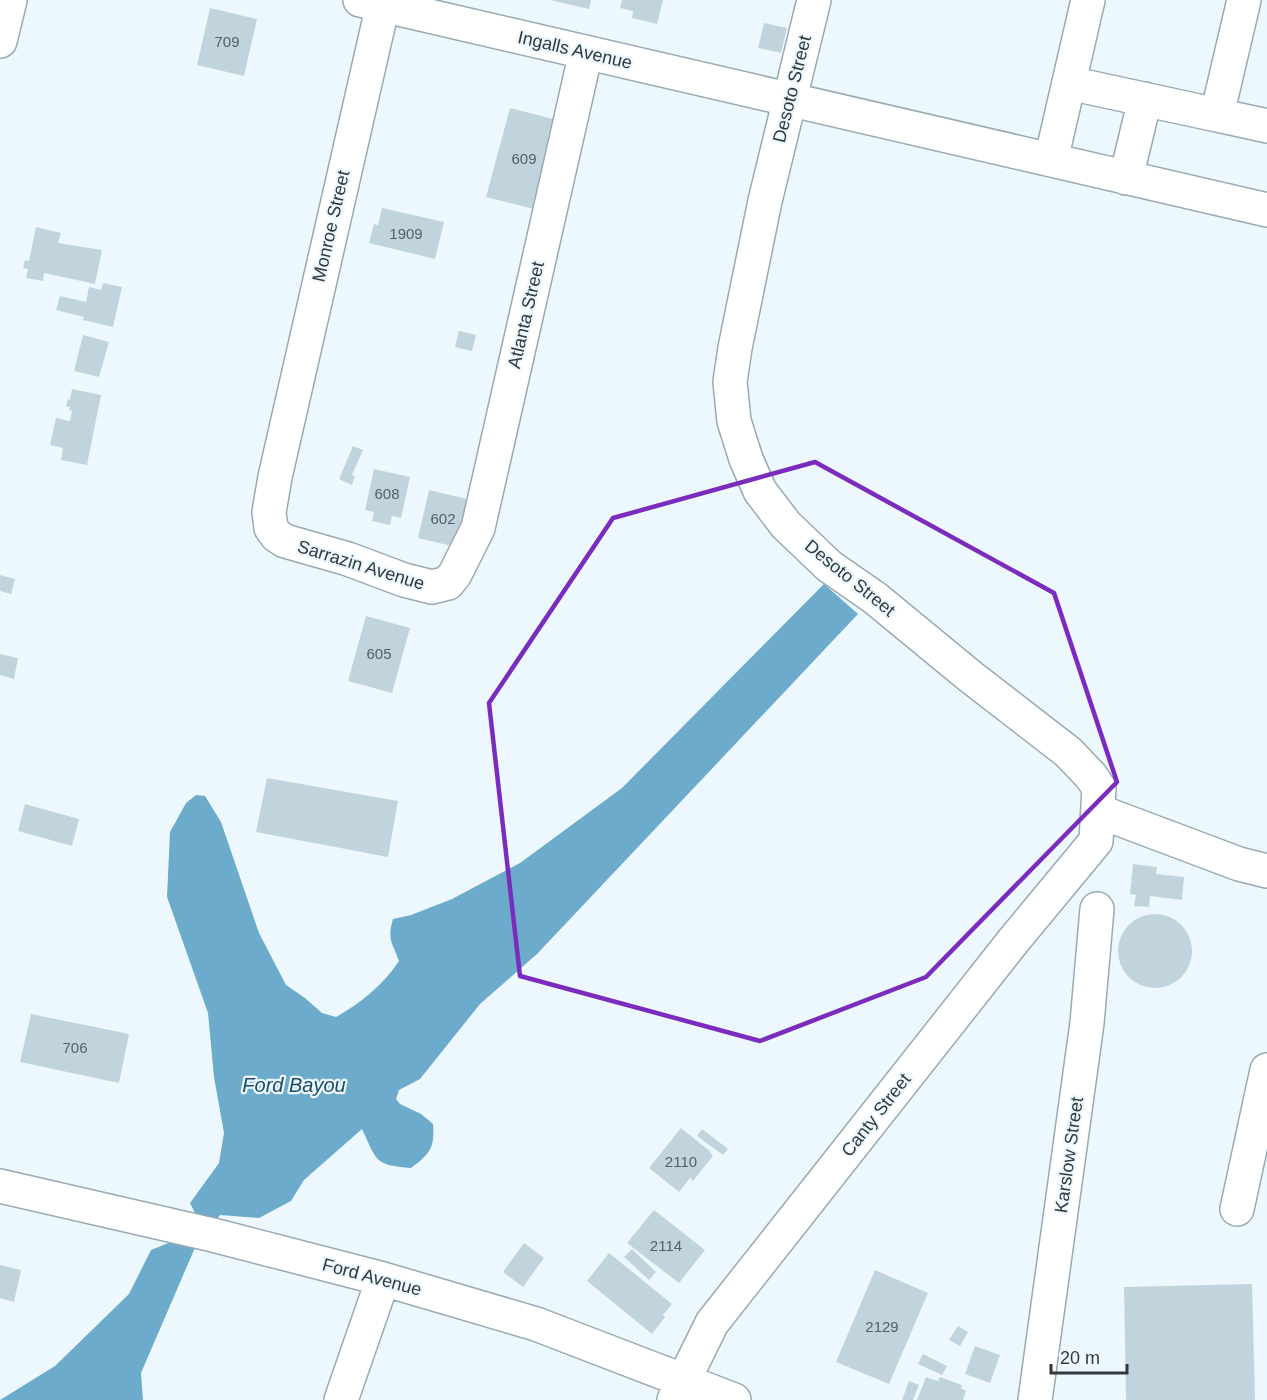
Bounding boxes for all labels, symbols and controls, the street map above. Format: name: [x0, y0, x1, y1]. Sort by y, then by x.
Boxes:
street label: Ingalls Avenue: [516, 27, 634, 73]
house number: 709: [214, 33, 240, 50]
street label: Desoto Street: [769, 33, 815, 145]
house number: 609: [511, 150, 537, 167]
street label: Monroe Street: [308, 168, 354, 284]
house number: 1909: [389, 225, 423, 242]
street label: Atlanta Street: [504, 260, 548, 370]
house number: 608: [374, 485, 400, 502]
house number: 602: [430, 510, 456, 527]
street label: Sarrazin Avenue: [295, 536, 427, 594]
street label: Desoto Street: [801, 536, 899, 620]
house number: 605: [366, 645, 392, 662]
house number: 706: [62, 1039, 88, 1056]
street label: Canty Street: [837, 1069, 915, 1161]
water label: Ford Bayou: [242, 1074, 346, 1096]
street label: Karslow Street: [1051, 1096, 1087, 1214]
house number: 2110: [665, 1153, 697, 1170]
house number: 2114: [650, 1237, 682, 1254]
street label: Ford Avenue: [320, 1254, 424, 1300]
house number: 2129: [865, 1318, 899, 1335]
scale bar: [1051, 1337, 1128, 1375]
text: 20 m: [1060, 1348, 1100, 1368]

